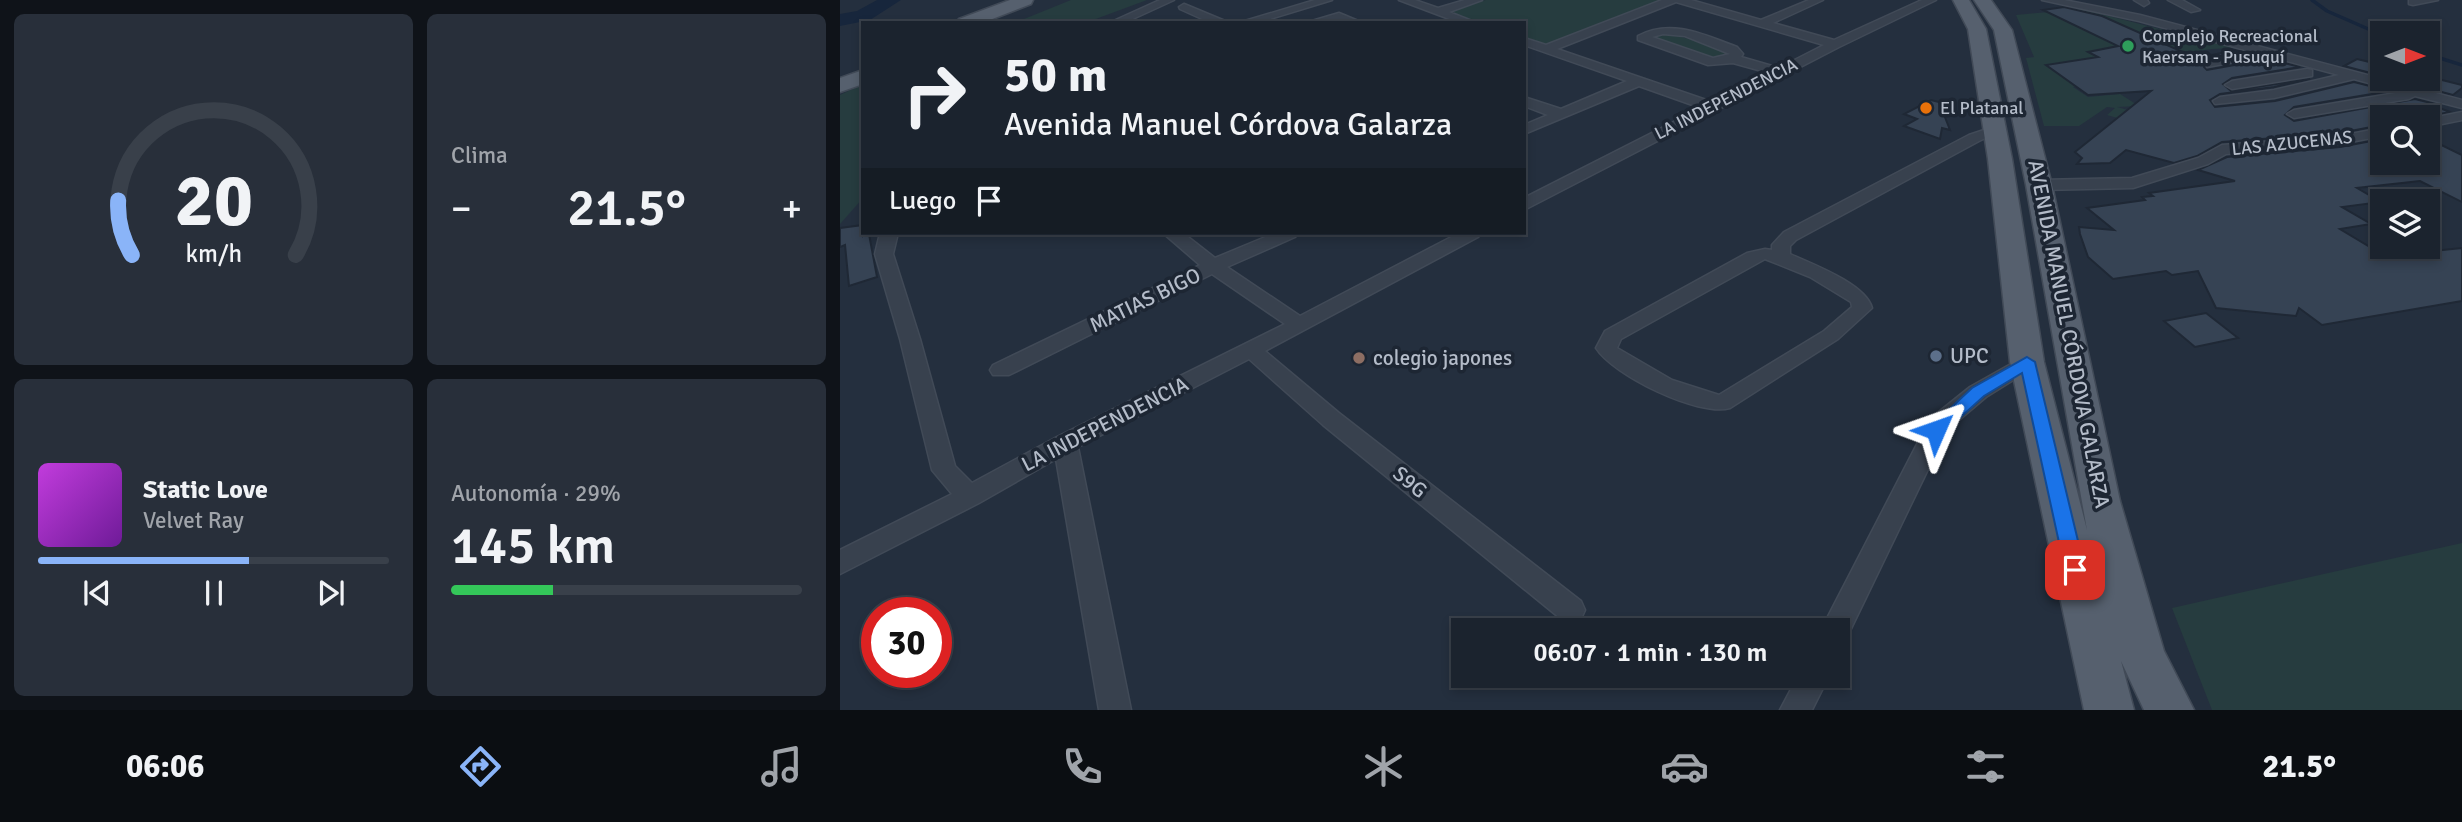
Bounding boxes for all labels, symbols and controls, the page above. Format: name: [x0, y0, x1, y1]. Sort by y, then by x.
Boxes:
north arrow: [2370, 21, 2440, 91]
map controls: [2370, 21, 2440, 259]
place label: Complejo Recreacional Kaersam - Pusuquí: [2142, 25, 2318, 68]
marker: Complejo Recreacional Kaersam - Pusuquí: [2120, 38, 2136, 54]
text: 50 m: [1004, 45, 1107, 105]
icon: right: [889, 49, 980, 140]
street label: LA INDEPENDENCIA: [1651, 53, 1801, 145]
place label: El Platanal: [1940, 97, 2024, 119]
marker: El Platanal: [1918, 100, 1934, 116]
text: Avenida Manuel Córdova Galarza: [1004, 105, 1452, 144]
button: search: [2370, 105, 2440, 175]
street label: LAS AZUCENAS: [2230, 126, 2354, 160]
text: Clima: [451, 141, 508, 170]
text: 20: [174, 158, 253, 247]
street label: AVENIDA MANUEL CÓRDOVA GALARZA: [2022, 158, 2116, 510]
text: 21.5°: [567, 176, 686, 240]
icon: arrive: [970, 182, 1008, 220]
text: −: [451, 185, 472, 232]
text: +: [781, 185, 802, 232]
text: Luego: [889, 185, 956, 217]
button: layers: [2370, 189, 2440, 259]
text: km/h: [185, 238, 242, 269]
street label: MATIAS BIGO: [1085, 262, 1205, 338]
place label: UPC: [1950, 343, 1989, 369]
place label: colegio japones: [1373, 345, 1512, 371]
marker: UPC: [1928, 348, 1944, 364]
marker: colegio japones: [1351, 350, 1367, 366]
street label: LA INDEPENDENCIA: [1017, 371, 1193, 477]
position arrow: [1899, 393, 1973, 467]
street label: S9G: [1388, 460, 1432, 504]
text: Static Love: [143, 474, 268, 506]
text: Autonomía · 29%: [451, 479, 621, 508]
text: Velvet Ray: [143, 506, 244, 535]
text: 145 km: [451, 514, 615, 578]
pin: [2045, 540, 2105, 600]
icon: arrive: [2056, 551, 2094, 589]
icon: previous: [78, 574, 116, 612]
icon: pause: [195, 574, 233, 612]
icon: next: [312, 574, 350, 612]
speed limit sign: 30: [861, 597, 952, 688]
text: 06:07 · 1 min · 130 m: [1534, 637, 1767, 669]
icon: directions: [456, 742, 505, 791]
icon: music: [757, 742, 806, 791]
icon: phone: [1058, 742, 1107, 791]
icon: climate: [1359, 742, 1408, 791]
icon: car: [1660, 742, 1709, 791]
icon: filters: [1961, 742, 2010, 791]
text: 06:06: [126, 747, 205, 786]
text: 21.5°: [2262, 747, 2336, 786]

